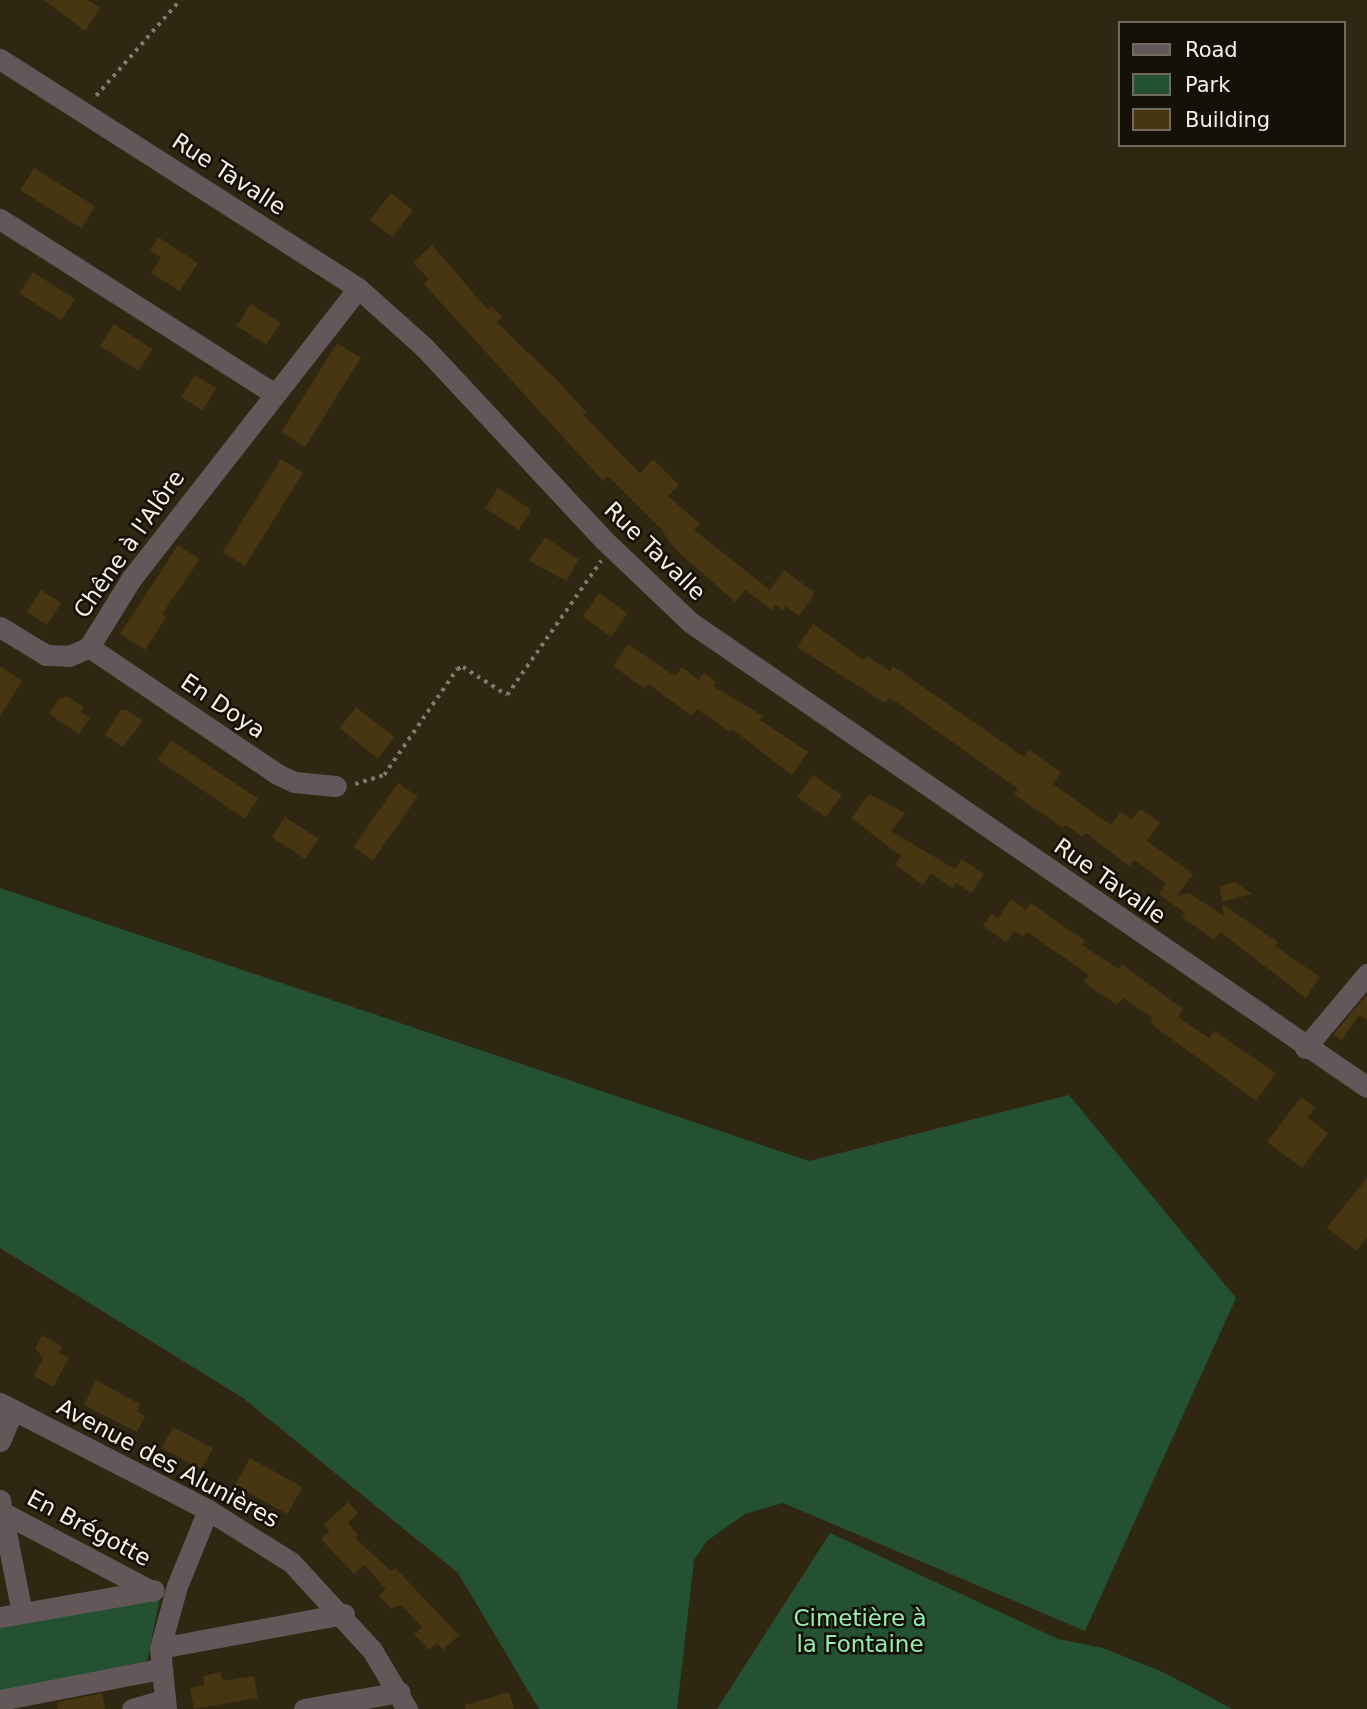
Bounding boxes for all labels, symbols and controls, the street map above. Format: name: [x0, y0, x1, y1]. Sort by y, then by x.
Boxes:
legend: [1118, 21, 1346, 147]
text: Road: [1185, 38, 1238, 62]
text: Park: [1185, 73, 1230, 97]
text: Building: [1185, 108, 1270, 132]
street label: Rue Tavalle: [167, 127, 291, 221]
street label: Chêne à l'Alôre: [68, 465, 190, 623]
street label: Rue Tavalle: [599, 496, 711, 606]
street label: En Doya: [176, 668, 270, 744]
street label: Rue Tavalle: [1049, 832, 1171, 930]
street label: Avenue des Alunières: [52, 1393, 284, 1533]
street label: En Brégotte: [22, 1484, 156, 1572]
park label: Cimetière à la Fontaine: [793, 1604, 927, 1658]

